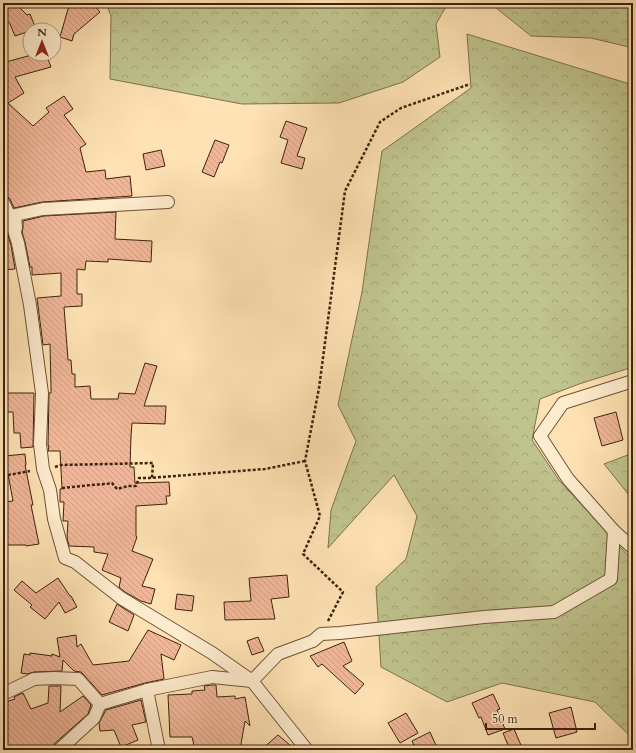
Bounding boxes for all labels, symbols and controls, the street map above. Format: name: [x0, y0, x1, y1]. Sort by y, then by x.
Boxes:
north arrow: [22, 22, 62, 62]
text: N: [37, 25, 47, 40]
scale bar: [486, 705, 595, 731]
text: 50 m: [492, 711, 519, 727]

